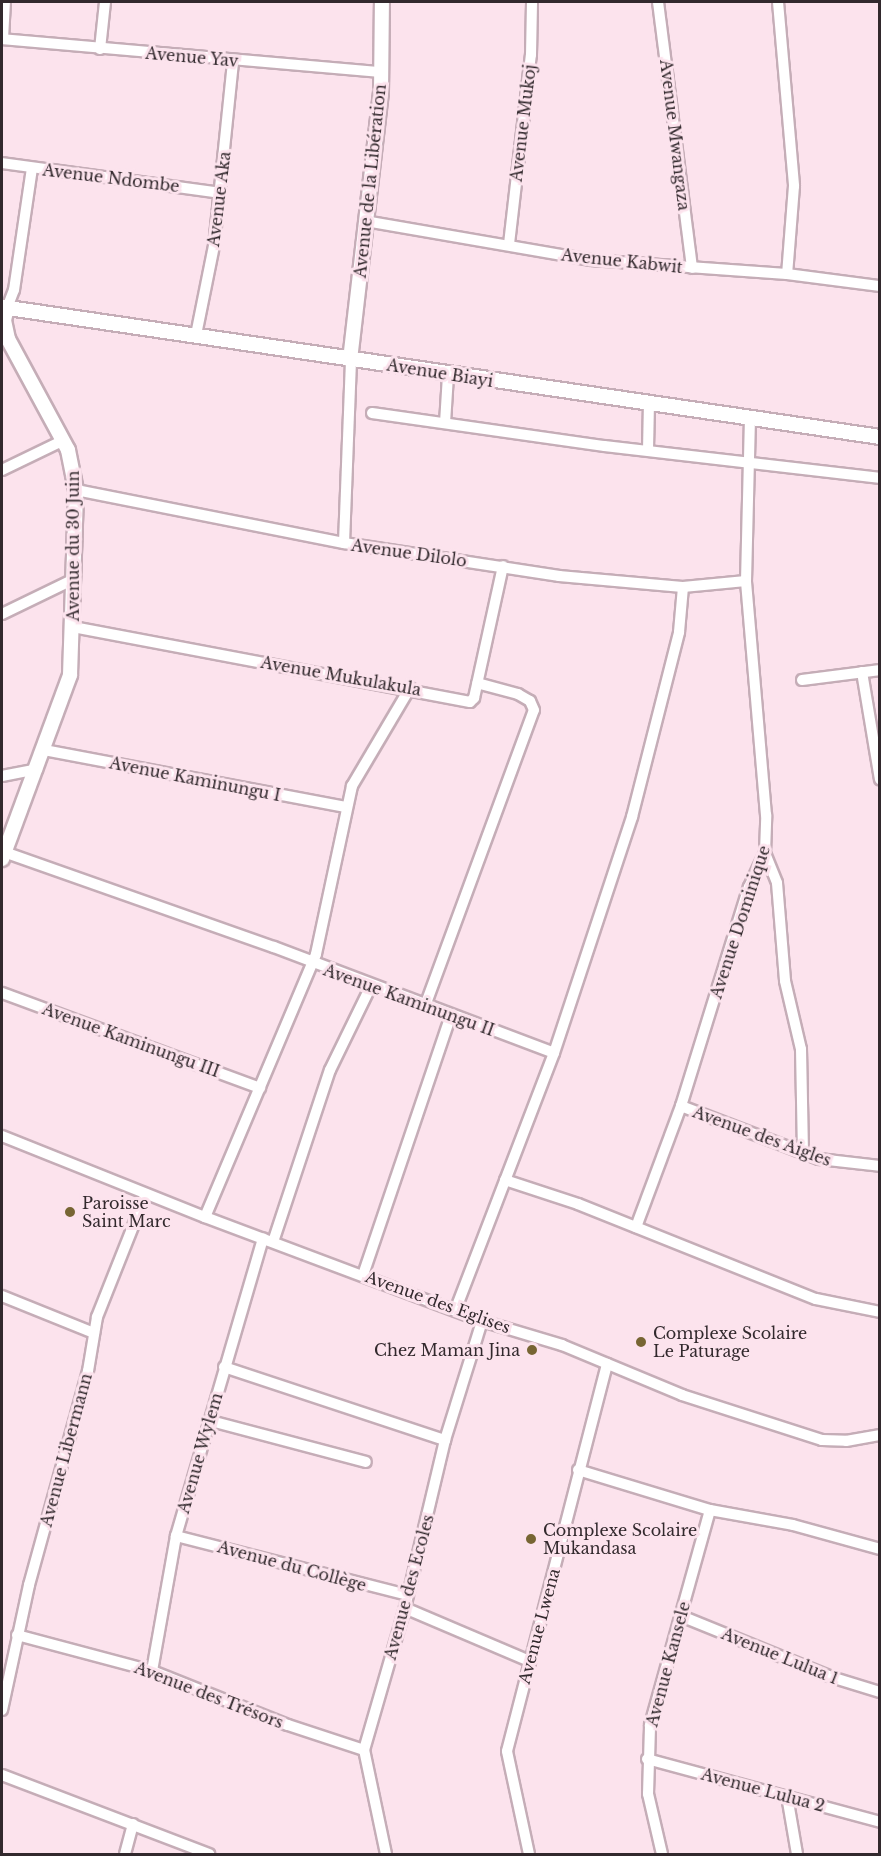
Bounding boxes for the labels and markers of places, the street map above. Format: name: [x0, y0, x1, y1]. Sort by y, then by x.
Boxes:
place label: Paroisse Saint Marc: [82, 1193, 171, 1231]
marker: Paroisse Saint Marc: [63, 1205, 77, 1219]
place label: Complexe Scolaire Le Paturage: [653, 1323, 807, 1361]
marker: Complexe Scolaire Le Paturage: [634, 1335, 648, 1349]
place label: Chez Maman Jina: [374, 1340, 520, 1360]
marker: Chez Maman Jina: [525, 1343, 539, 1357]
place label: Complexe Scolaire Mukandasa: [543, 1520, 697, 1558]
marker: Complexe Scolaire Mukandasa: [524, 1532, 538, 1546]

